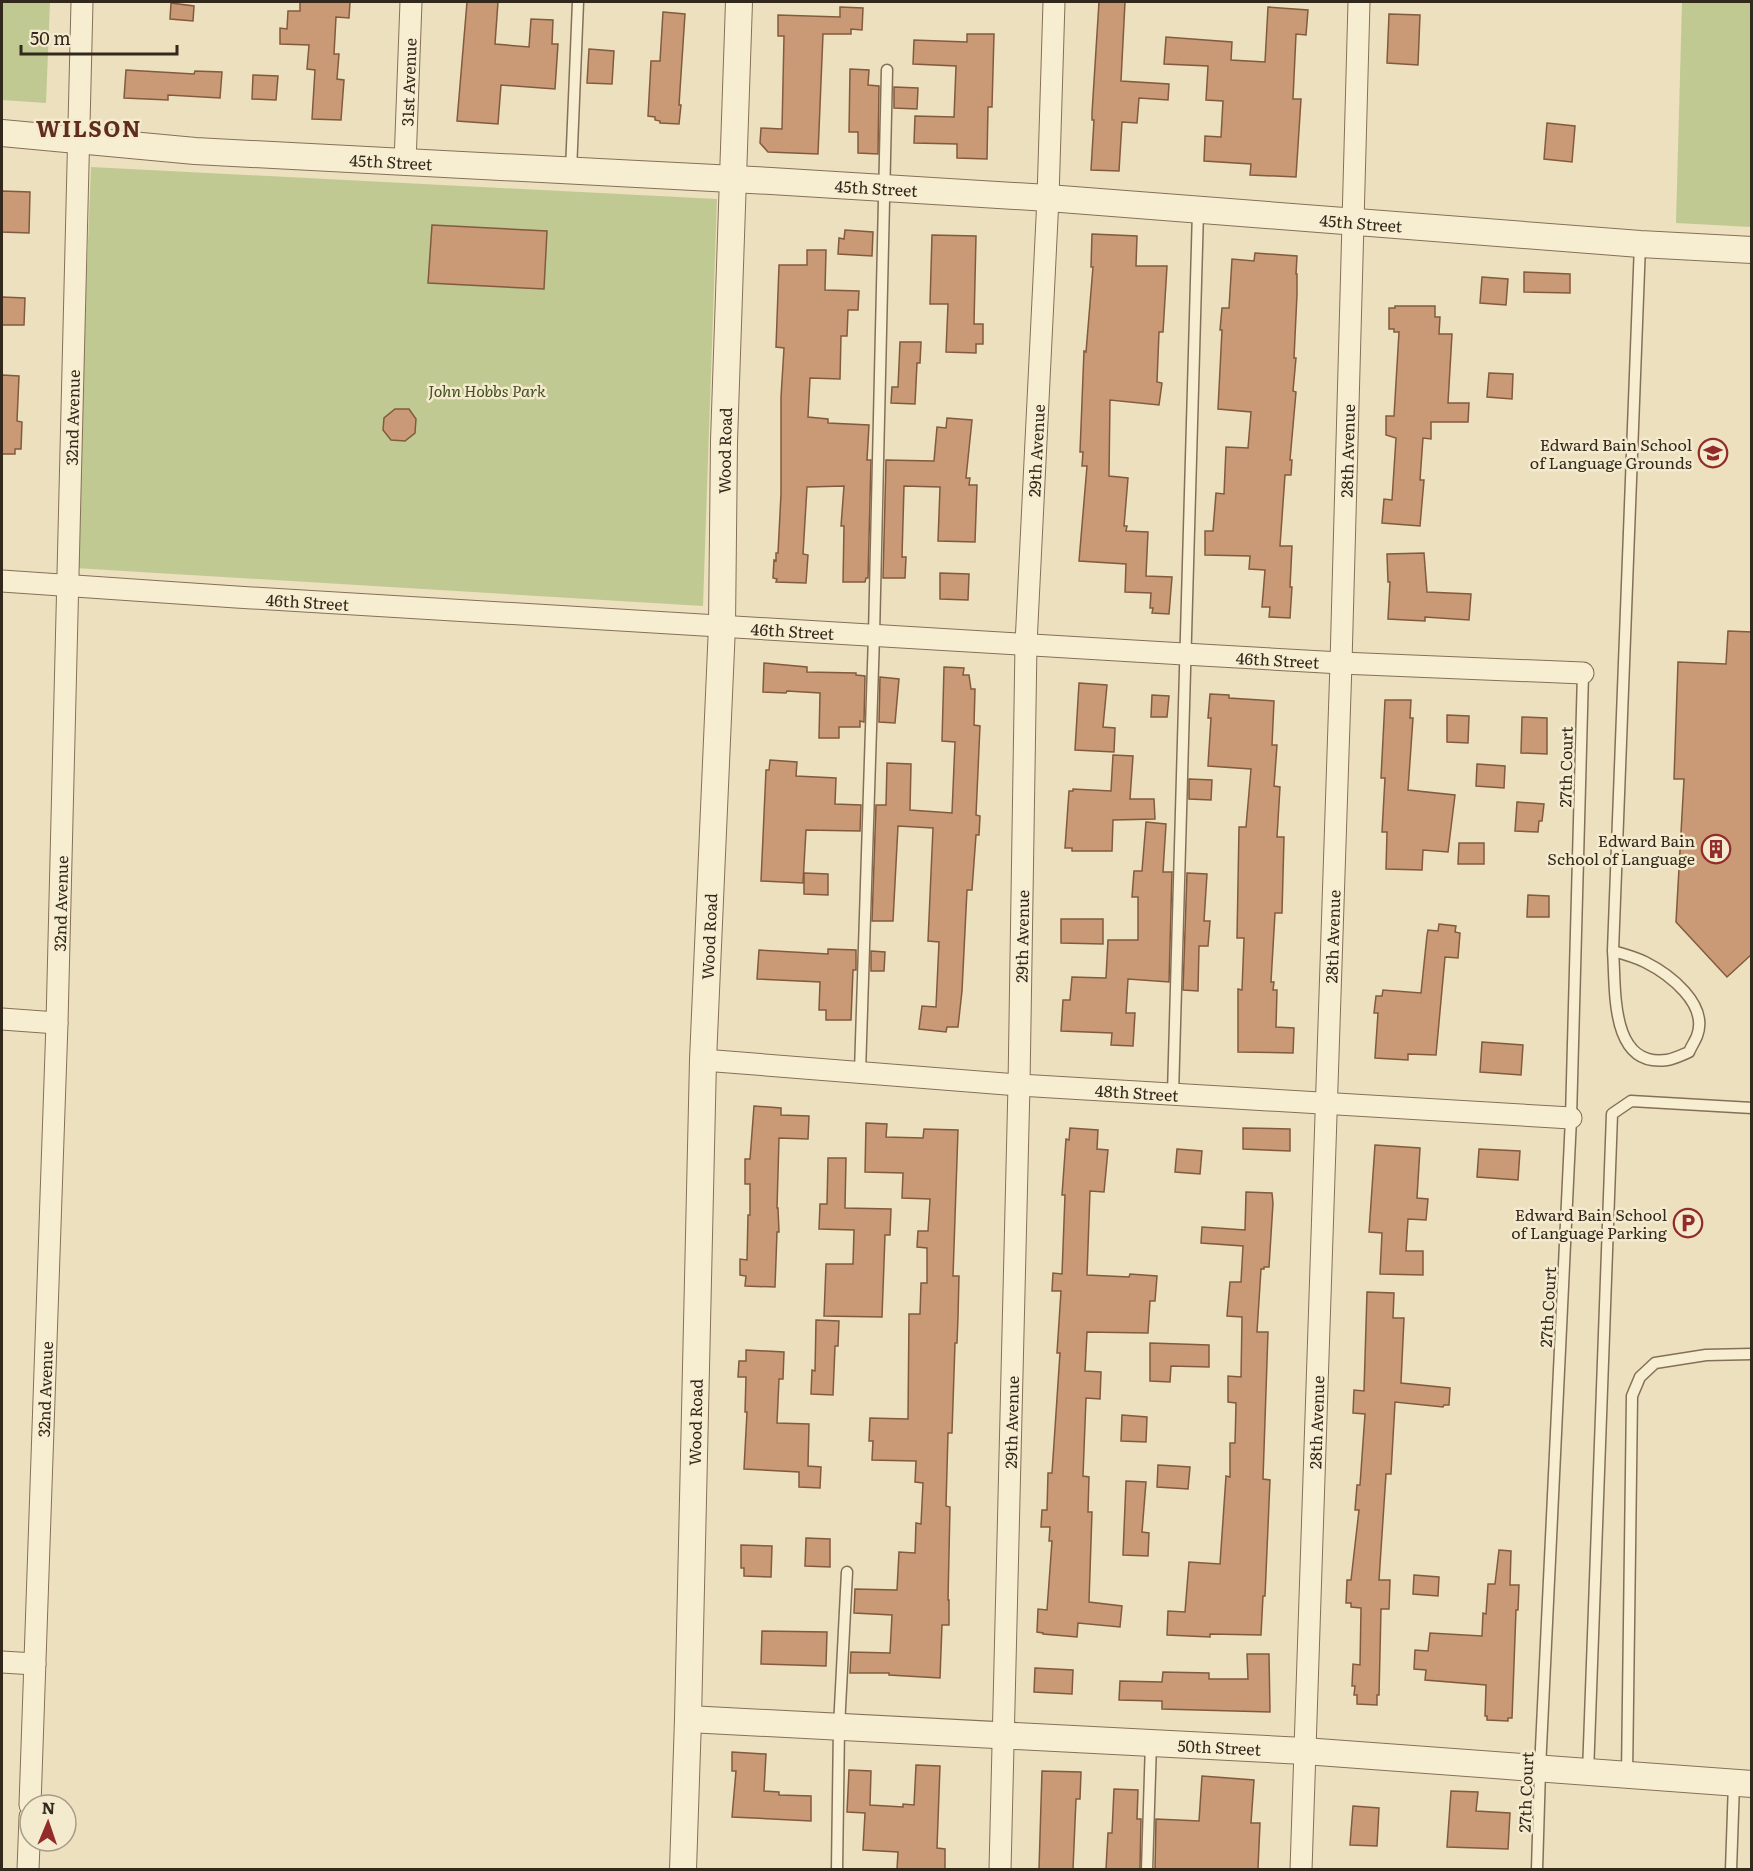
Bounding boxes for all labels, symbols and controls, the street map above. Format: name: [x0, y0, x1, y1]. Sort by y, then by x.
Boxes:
scale bar: [21, 18, 177, 56]
text: 50 m: [30, 24, 71, 51]
street label: 31st Avenue: [394, 38, 422, 127]
district label: WILSON: [36, 111, 142, 144]
street label: 45th Street: [349, 147, 434, 175]
street label: 45th Street: [834, 173, 919, 202]
street label: 45th Street: [1319, 207, 1404, 238]
street label: 32nd Avenue: [59, 369, 85, 466]
park label: John Hobbs Park: [428, 378, 546, 402]
street label: 29th Avenue: [1021, 403, 1050, 498]
street label: 28th Avenue: [1334, 404, 1360, 498]
street label: Wood Road: [711, 407, 737, 494]
place label: Edward Bain School of Language Grounds: [1530, 432, 1692, 474]
school or university icon: Edward Bain School of Language Grounds: [1697, 437, 1729, 469]
street label: 46th Street: [265, 587, 350, 616]
street label: 46th Street: [750, 616, 835, 645]
street label: 46th Street: [1235, 645, 1321, 674]
street label: 27th Court: [1552, 726, 1578, 808]
place label: Edward Bain School of Language: [1547, 828, 1695, 870]
building icon: Edward Bain School of Language: [1700, 833, 1732, 865]
street label: 32nd Avenue: [47, 855, 73, 952]
street label: 28th Avenue: [1318, 889, 1345, 984]
street label: 29th Avenue: [1009, 890, 1034, 983]
street label: Wood Road: [695, 892, 722, 980]
street label: 48th Street: [1094, 1078, 1180, 1107]
place label: Edward Bain School of Language Parking: [1511, 1202, 1667, 1244]
parking icon: Edward Bain School of Language Parking: [1672, 1207, 1704, 1239]
street label: 27th Court: [1533, 1265, 1561, 1348]
street label: 32nd Avenue: [31, 1341, 58, 1438]
street label: 29th Avenue: [998, 1375, 1024, 1469]
street label: 28th Avenue: [1302, 1375, 1329, 1469]
street label: Wood Road: [682, 1378, 708, 1466]
street label: 50th Street: [1177, 1732, 1262, 1761]
street label: 27th Court: [1512, 1751, 1538, 1833]
north arrow: [18, 1793, 78, 1853]
text: N: [41, 1795, 56, 1819]

